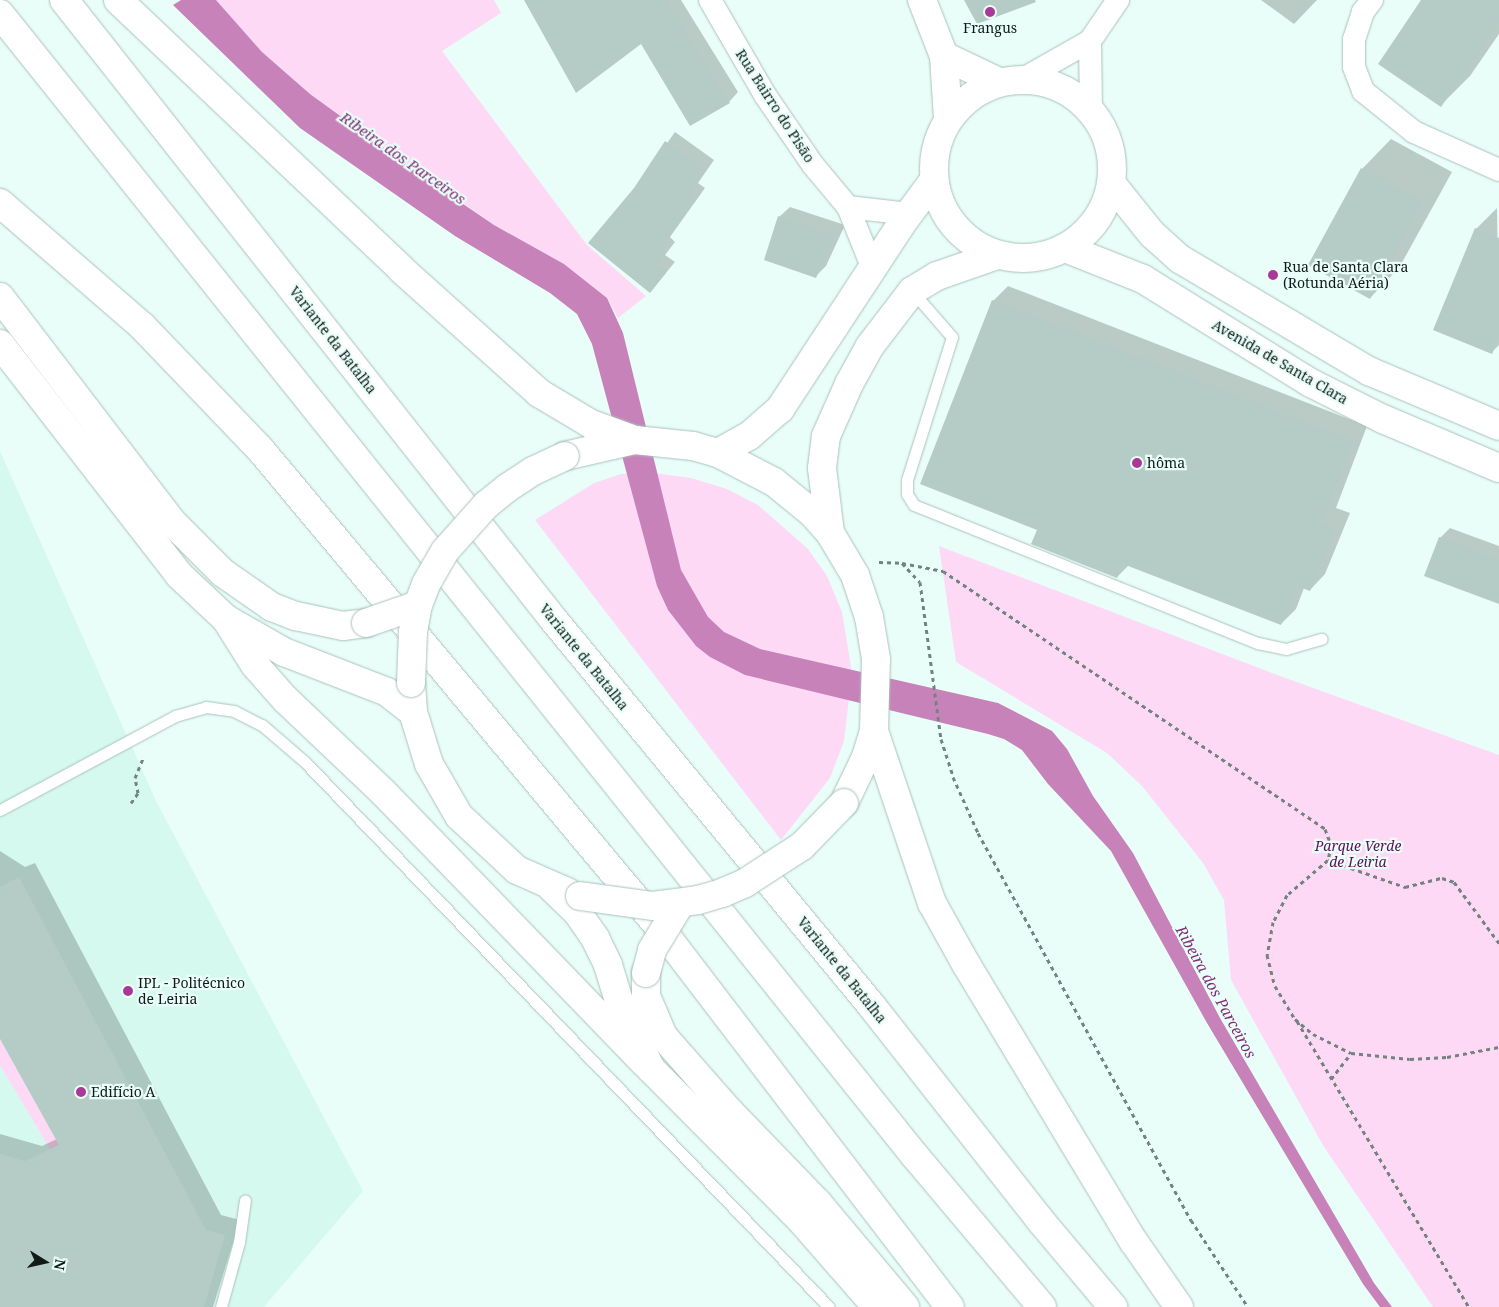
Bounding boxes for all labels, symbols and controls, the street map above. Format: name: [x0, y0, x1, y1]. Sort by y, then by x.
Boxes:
marker: Frangus: [984, 6, 996, 18]
place label: Frangus: [963, 20, 1017, 36]
street label: Rua Bairro do Pisão: [732, 46, 818, 166]
water label: Ribeira dos Parceiros: [337, 108, 469, 208]
place label: Rua de Santa Clara (Rotunda Aéria): [1283, 259, 1408, 292]
marker: Rua de Santa Clara (Rotunda Aéria): [1267, 269, 1279, 281]
street label: Variante da Batalha: [286, 283, 380, 397]
street label: Avenida de Santa Clara: [1209, 316, 1351, 408]
place label: hôma: [1147, 455, 1185, 471]
marker: hôma: [1131, 457, 1143, 469]
street label: Variante da Batalha: [536, 601, 632, 713]
park label: Parque Verde de Leiria: [1315, 838, 1401, 870]
street label: Variante da Batalha: [794, 914, 890, 1026]
water label: Ribeira dos Parceiros: [1172, 923, 1260, 1061]
place label: IPL - Politécnico de Leiria: [138, 975, 245, 1008]
marker: IPL - Politécnico de Leiria: [122, 985, 134, 997]
place label: Edifício A: [91, 1084, 155, 1100]
marker: Edifício A: [75, 1086, 87, 1098]
north arrow: [20, 1237, 70, 1287]
text: N: [50, 1258, 71, 1272]

